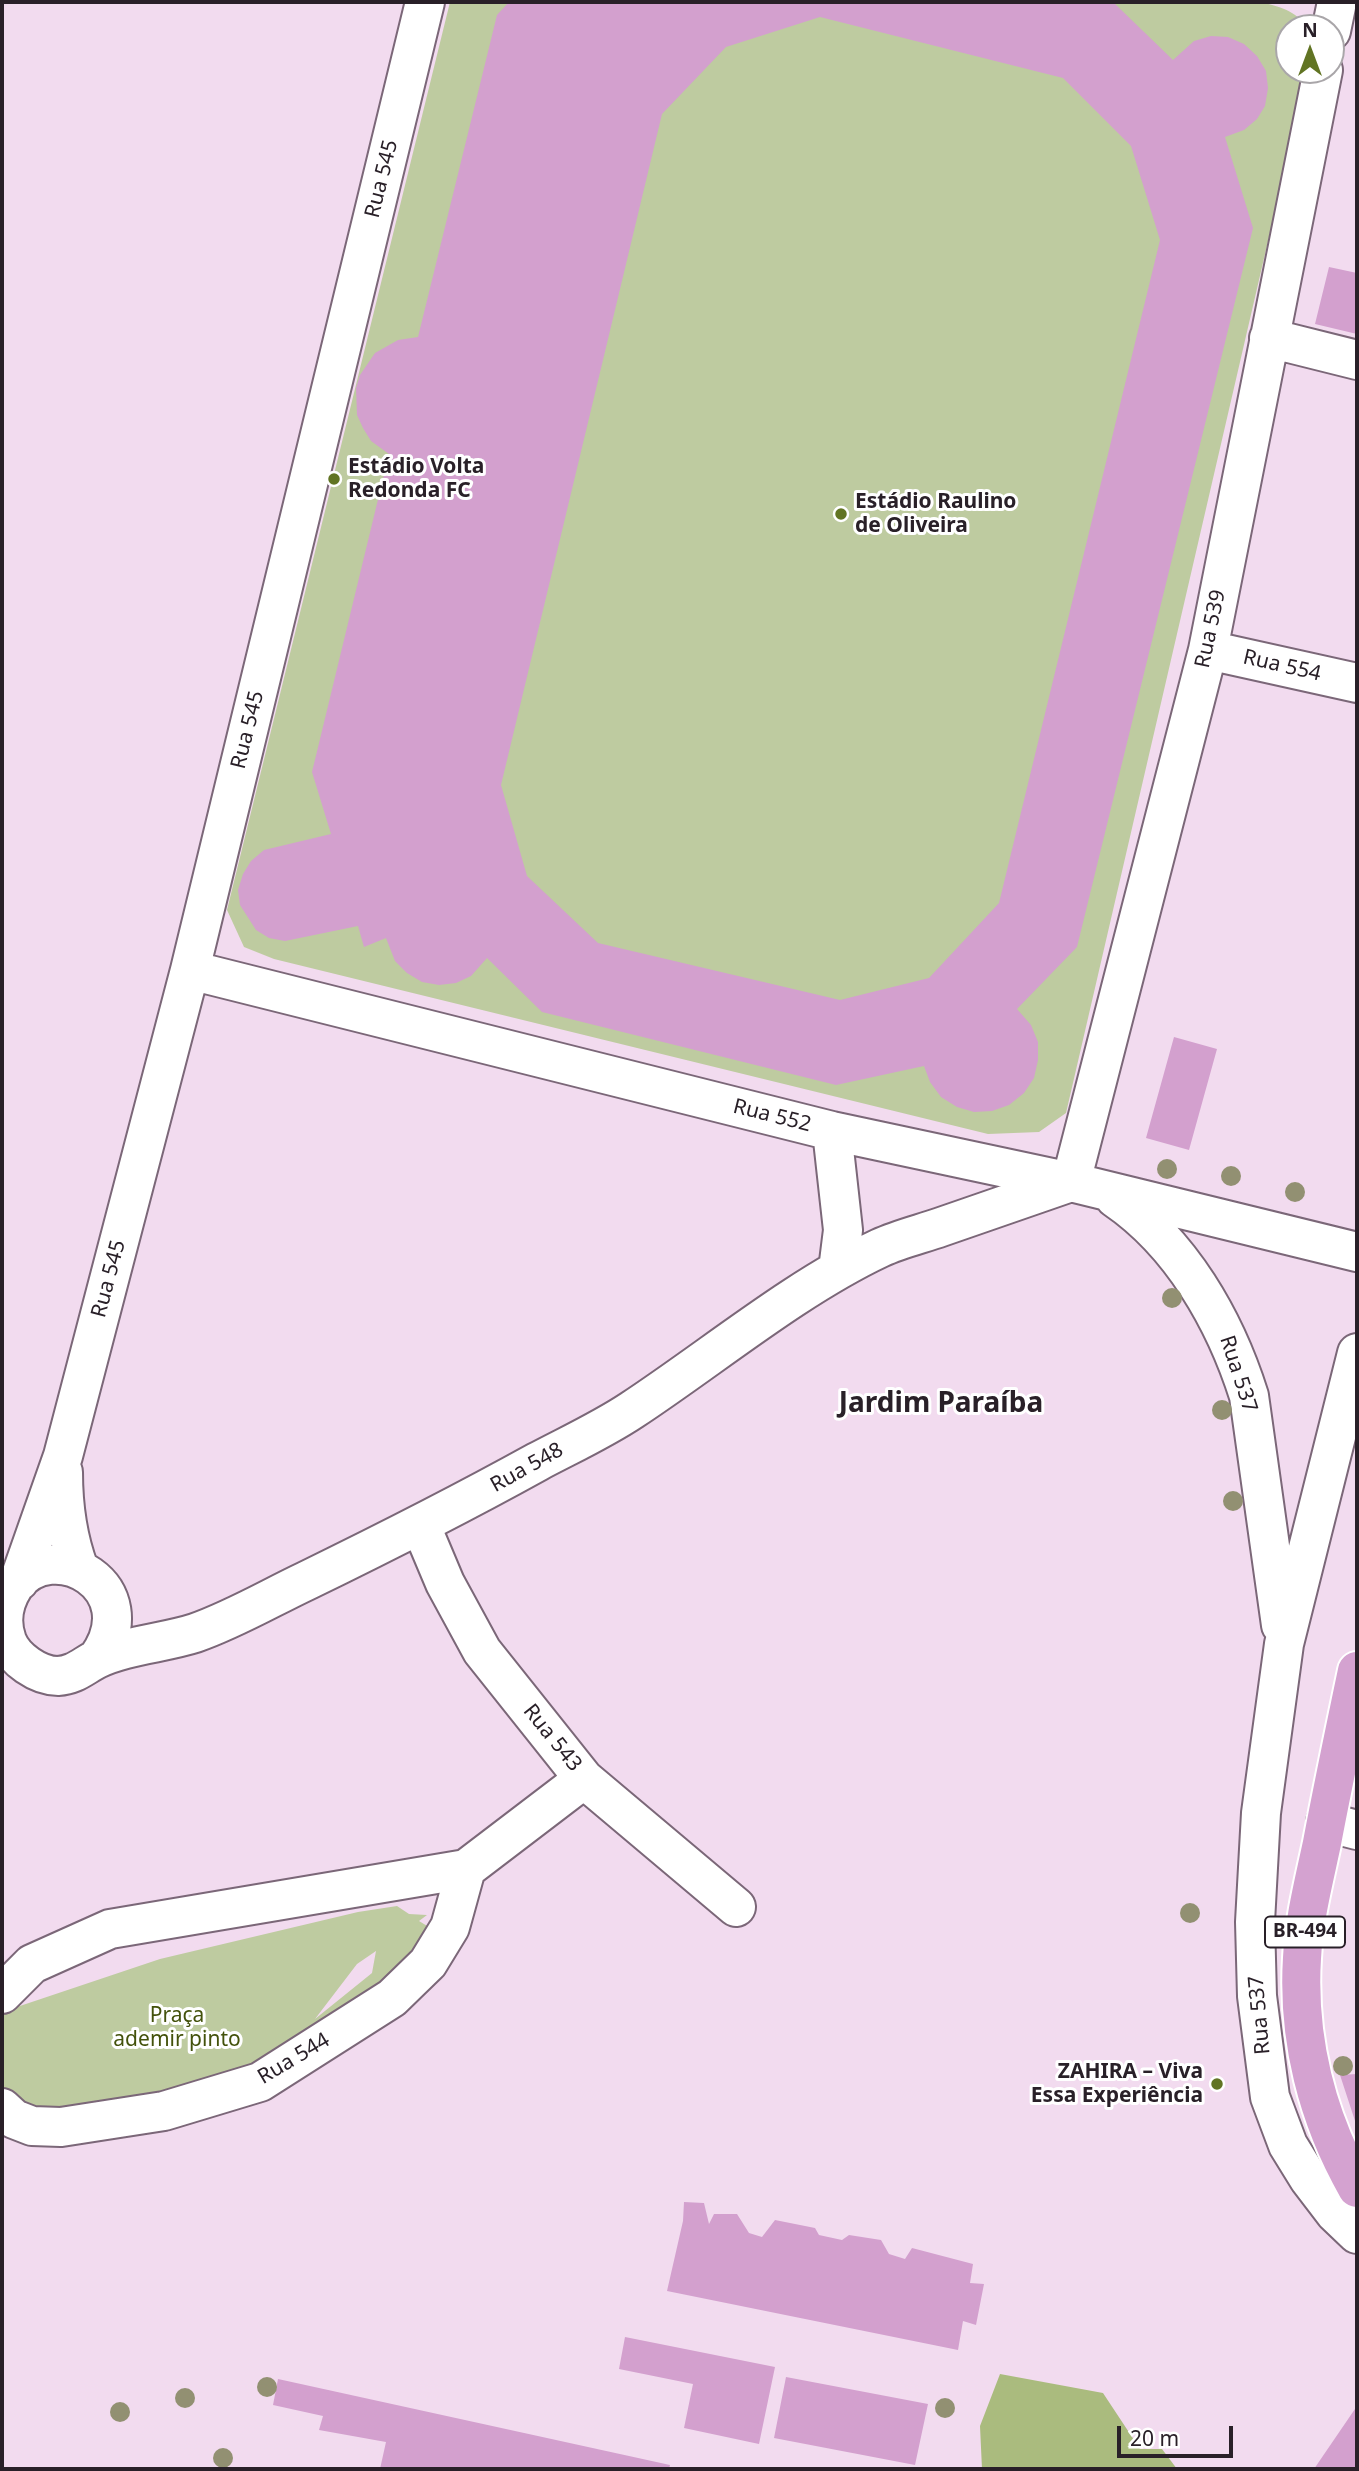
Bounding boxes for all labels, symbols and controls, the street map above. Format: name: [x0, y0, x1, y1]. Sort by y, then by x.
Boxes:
north arrow: [1275, 14, 1345, 84]
text: N: [1302, 17, 1318, 43]
street label: Rua 545: [360, 137, 404, 221]
place label: Estádio Volta Redonda FC: [348, 454, 484, 504]
marker: Estádio Volta Redonda FC: [326, 471, 342, 487]
place label: Estádio Raulino de Oliveira: [855, 489, 1016, 539]
marker: Estádio Raulino de Oliveira: [833, 506, 849, 522]
street label: Rua 539: [1190, 588, 1232, 670]
street label: Rua 554: [1241, 645, 1323, 687]
street label: Rua 545: [226, 688, 270, 772]
street label: Rua 552: [730, 1094, 814, 1138]
street label: Rua 545: [87, 1237, 131, 1321]
street label: Rua 537: [1214, 1332, 1262, 1416]
district label: Jardim Paraíba: [839, 1387, 1043, 1421]
street label: Rua 548: [486, 1438, 568, 1498]
street label: Rua 543: [517, 1699, 587, 1777]
road number: BR-494: [1265, 1916, 1345, 1948]
street label: Rua 537: [1244, 1974, 1276, 2056]
park label: Praça ademir pinto: [113, 2003, 241, 2053]
street label: Rua 544: [254, 2028, 334, 2090]
place label: ZAHIRA – Viva Essa Experiência: [1031, 2059, 1203, 2109]
marker: ZAHIRA – Viva Essa Experiência: [1209, 2076, 1225, 2092]
scale bar: [1121, 2412, 1236, 2456]
text: 20 m: [1130, 2424, 1179, 2452]

